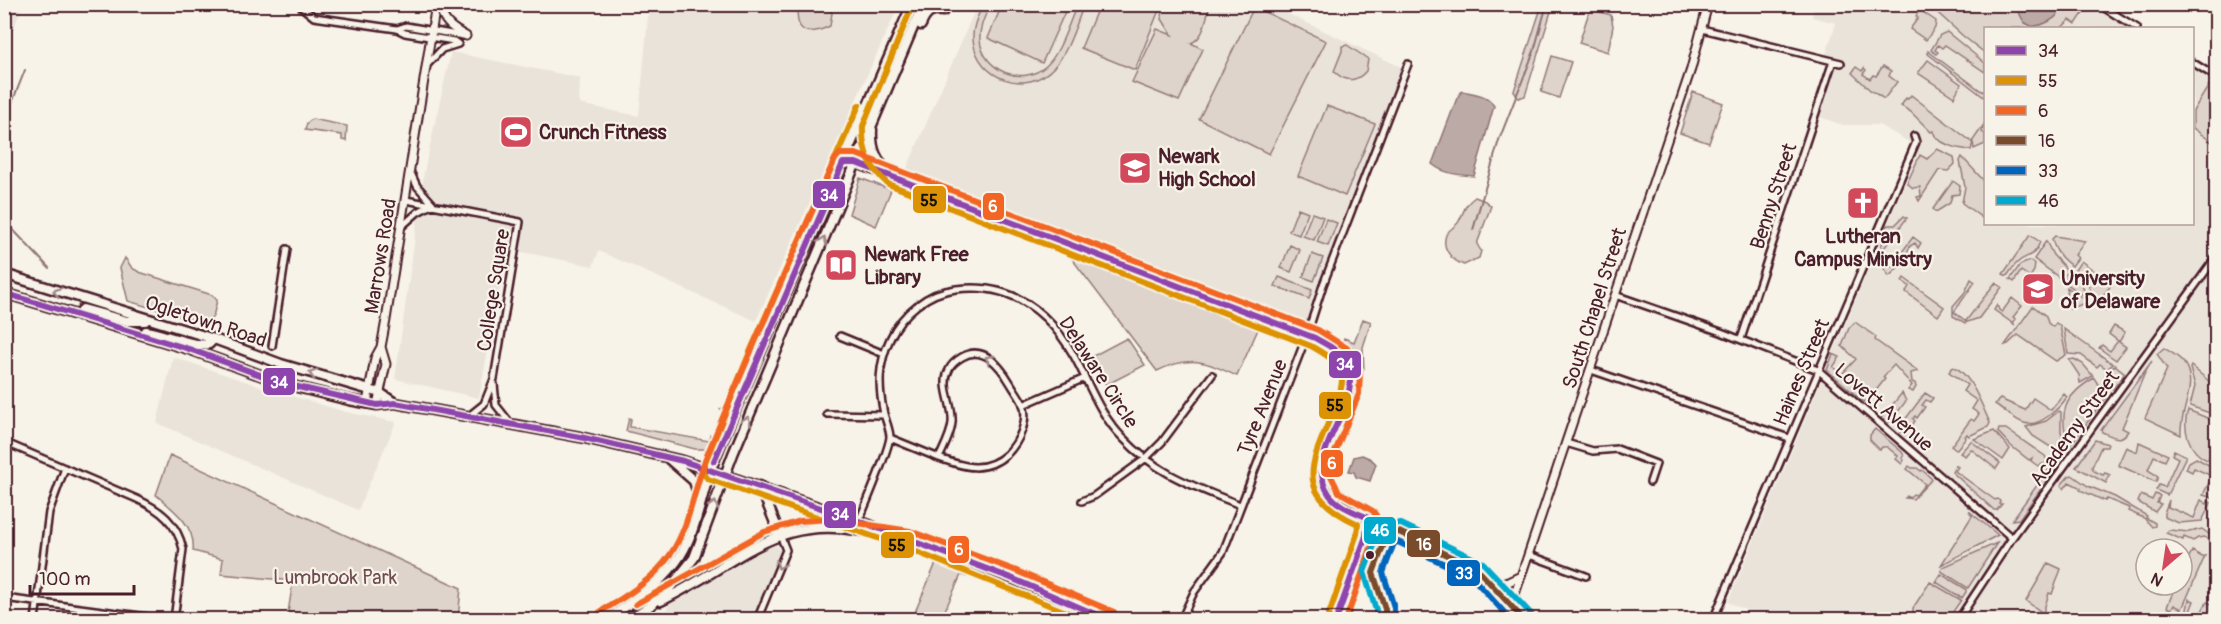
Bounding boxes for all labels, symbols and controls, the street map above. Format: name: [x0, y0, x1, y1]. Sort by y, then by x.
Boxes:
legend: [1984, 27, 2194, 225]
text: 34: [2038, 40, 2059, 63]
text: 55: [2038, 70, 2058, 93]
text: 6: [2038, 100, 2048, 123]
sports icon: Crunch Fitness: [498, 114, 534, 150]
place label: Crunch Fitness: [539, 120, 667, 145]
text: 16: [2038, 130, 2056, 153]
street label: Benny Street: [1745, 139, 1803, 252]
place label: Newark High School: [1158, 144, 1256, 192]
school or university icon: Newark High School: [1117, 150, 1153, 186]
text: 33: [2038, 160, 2058, 183]
line badge: 34: [812, 180, 846, 209]
line badge: 55: [912, 185, 947, 214]
church icon: Lutheran Campus Ministry: [1845, 185, 1881, 221]
text: 34: [820, 186, 839, 206]
text: 46: [2038, 190, 2059, 213]
text: 55: [920, 191, 938, 211]
line badge: 6: [982, 192, 1005, 221]
street label: Marrows Road: [359, 197, 402, 315]
text: 6: [988, 197, 998, 217]
street label: South Chapel Street: [1557, 224, 1633, 392]
place label: Lutheran Campus Ministry: [1794, 224, 1932, 272]
street label: College Square: [471, 227, 516, 353]
one-way arrow: [816, 236, 828, 247]
place label: Newark Free Library: [864, 242, 970, 290]
library icon: Newark Free Library: [823, 247, 859, 283]
place label: University of Delaware: [2060, 266, 2161, 314]
school or university icon: University of Delaware: [2020, 271, 2056, 307]
one-way arrow: [52, 287, 63, 299]
street label: Ogletown Road: [142, 290, 270, 353]
street label: Delaware Circle: [1053, 312, 1144, 433]
street label: Haines Street: [1768, 314, 1836, 430]
line badge: 34: [1328, 350, 1362, 379]
one-way arrow: [984, 355, 995, 366]
street label: Tyre Avenue: [1232, 355, 1293, 459]
text: 34: [1336, 355, 1355, 375]
street label: Lovett Avenue: [1829, 358, 1938, 457]
street label: Academy Street: [2024, 365, 2125, 491]
line badge: 34: [262, 367, 296, 396]
one-way arrow: [308, 368, 319, 381]
text: 34: [270, 373, 289, 393]
line badge: 55: [1318, 391, 1352, 420]
text: 55: [1326, 396, 1344, 416]
one-way arrow: [740, 416, 752, 427]
line badge: 6: [1320, 449, 1344, 478]
text: 6: [1327, 454, 1337, 474]
one-way arrow: [707, 500, 719, 511]
line badge: 34: [823, 500, 857, 529]
text: 34: [831, 505, 850, 525]
line badge: 46: [1363, 516, 1397, 545]
text: 46: [1371, 521, 1389, 541]
line badge: 16: [1406, 529, 1441, 558]
line badge: 55: [880, 531, 915, 559]
line badge: 6: [947, 535, 970, 564]
text: 16: [1416, 535, 1432, 555]
text: 55: [888, 536, 906, 556]
north arrow: [2134, 537, 2194, 597]
text: 6: [954, 540, 964, 560]
unlabelled marker: [1364, 549, 1376, 561]
scale bar: [30, 558, 134, 596]
one-way arrow: [775, 559, 787, 570]
line badge: 33: [1446, 559, 1481, 587]
text: 33: [1455, 564, 1473, 584]
park label: Lumbrook Park: [273, 565, 398, 590]
text: 100 m: [39, 568, 91, 591]
text: N: [2147, 568, 2167, 591]

